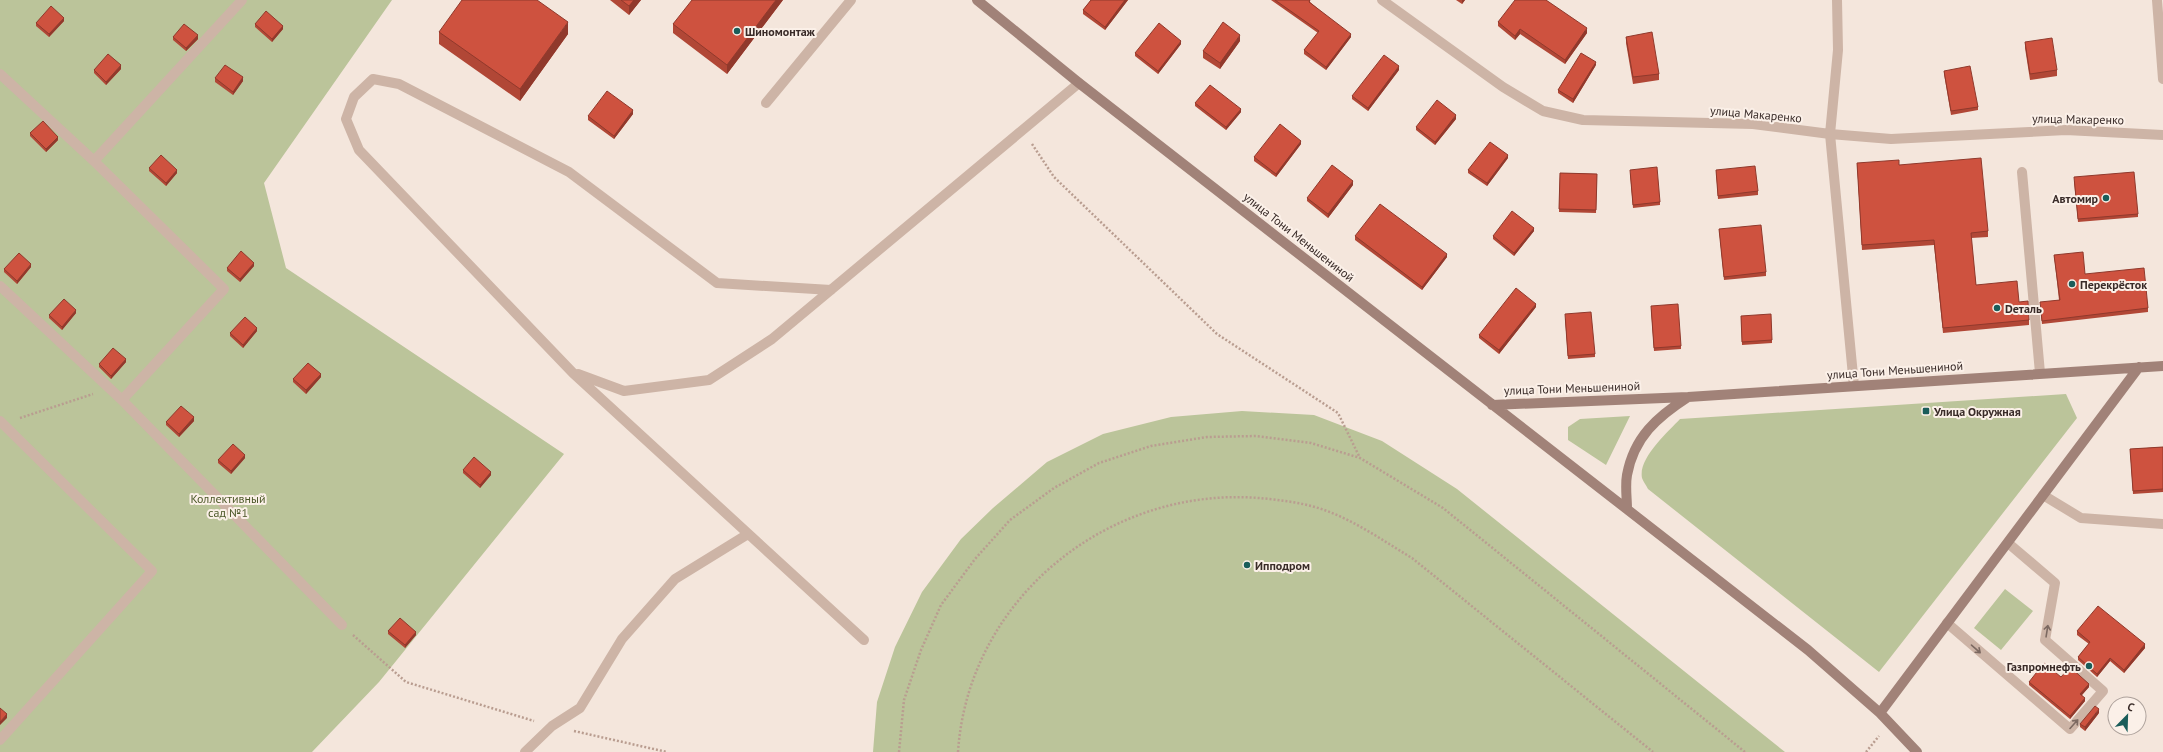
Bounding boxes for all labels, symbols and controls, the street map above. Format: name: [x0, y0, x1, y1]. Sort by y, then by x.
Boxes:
place label: Шиномонтаж: [745, 24, 816, 39]
marker: Шиномонтаж: [732, 26, 742, 36]
street label: улица Макаренко: [1710, 103, 1802, 125]
street label: улица Макаренко: [2032, 111, 2124, 127]
street label: улица Тони Меньшениной: [1241, 189, 1357, 285]
place label: Автомир: [2052, 191, 2099, 206]
marker: Автомир: [2101, 193, 2111, 203]
place label: Перекрёсток: [2080, 277, 2147, 292]
marker: Перекрёсток: [2067, 279, 2077, 289]
place label: Dеталь: [2005, 301, 2042, 316]
marker: Dеталь: [1992, 303, 2002, 313]
street label: улица Тони Меньшениной: [1827, 358, 1963, 382]
street label: улица Тони Меньшениной: [1504, 378, 1640, 398]
place label: Улица Окружная: [1933, 404, 2021, 419]
marker: Улица Окружная: [1921, 406, 1931, 416]
park label: Коллективный сад №1: [190, 491, 266, 520]
place label: Ипподром: [1255, 558, 1310, 573]
marker: Ипподром: [1242, 560, 1252, 570]
one-way arrow: [2043, 625, 2051, 638]
one-way arrow: [1971, 644, 1981, 653]
place label: Газпромнефть: [2007, 659, 2081, 674]
marker: Газпромнефть: [2084, 661, 2094, 671]
north arrow: [2107, 696, 2147, 736]
text: С: [2125, 699, 2136, 714]
one-way arrow: [2069, 719, 2079, 729]

